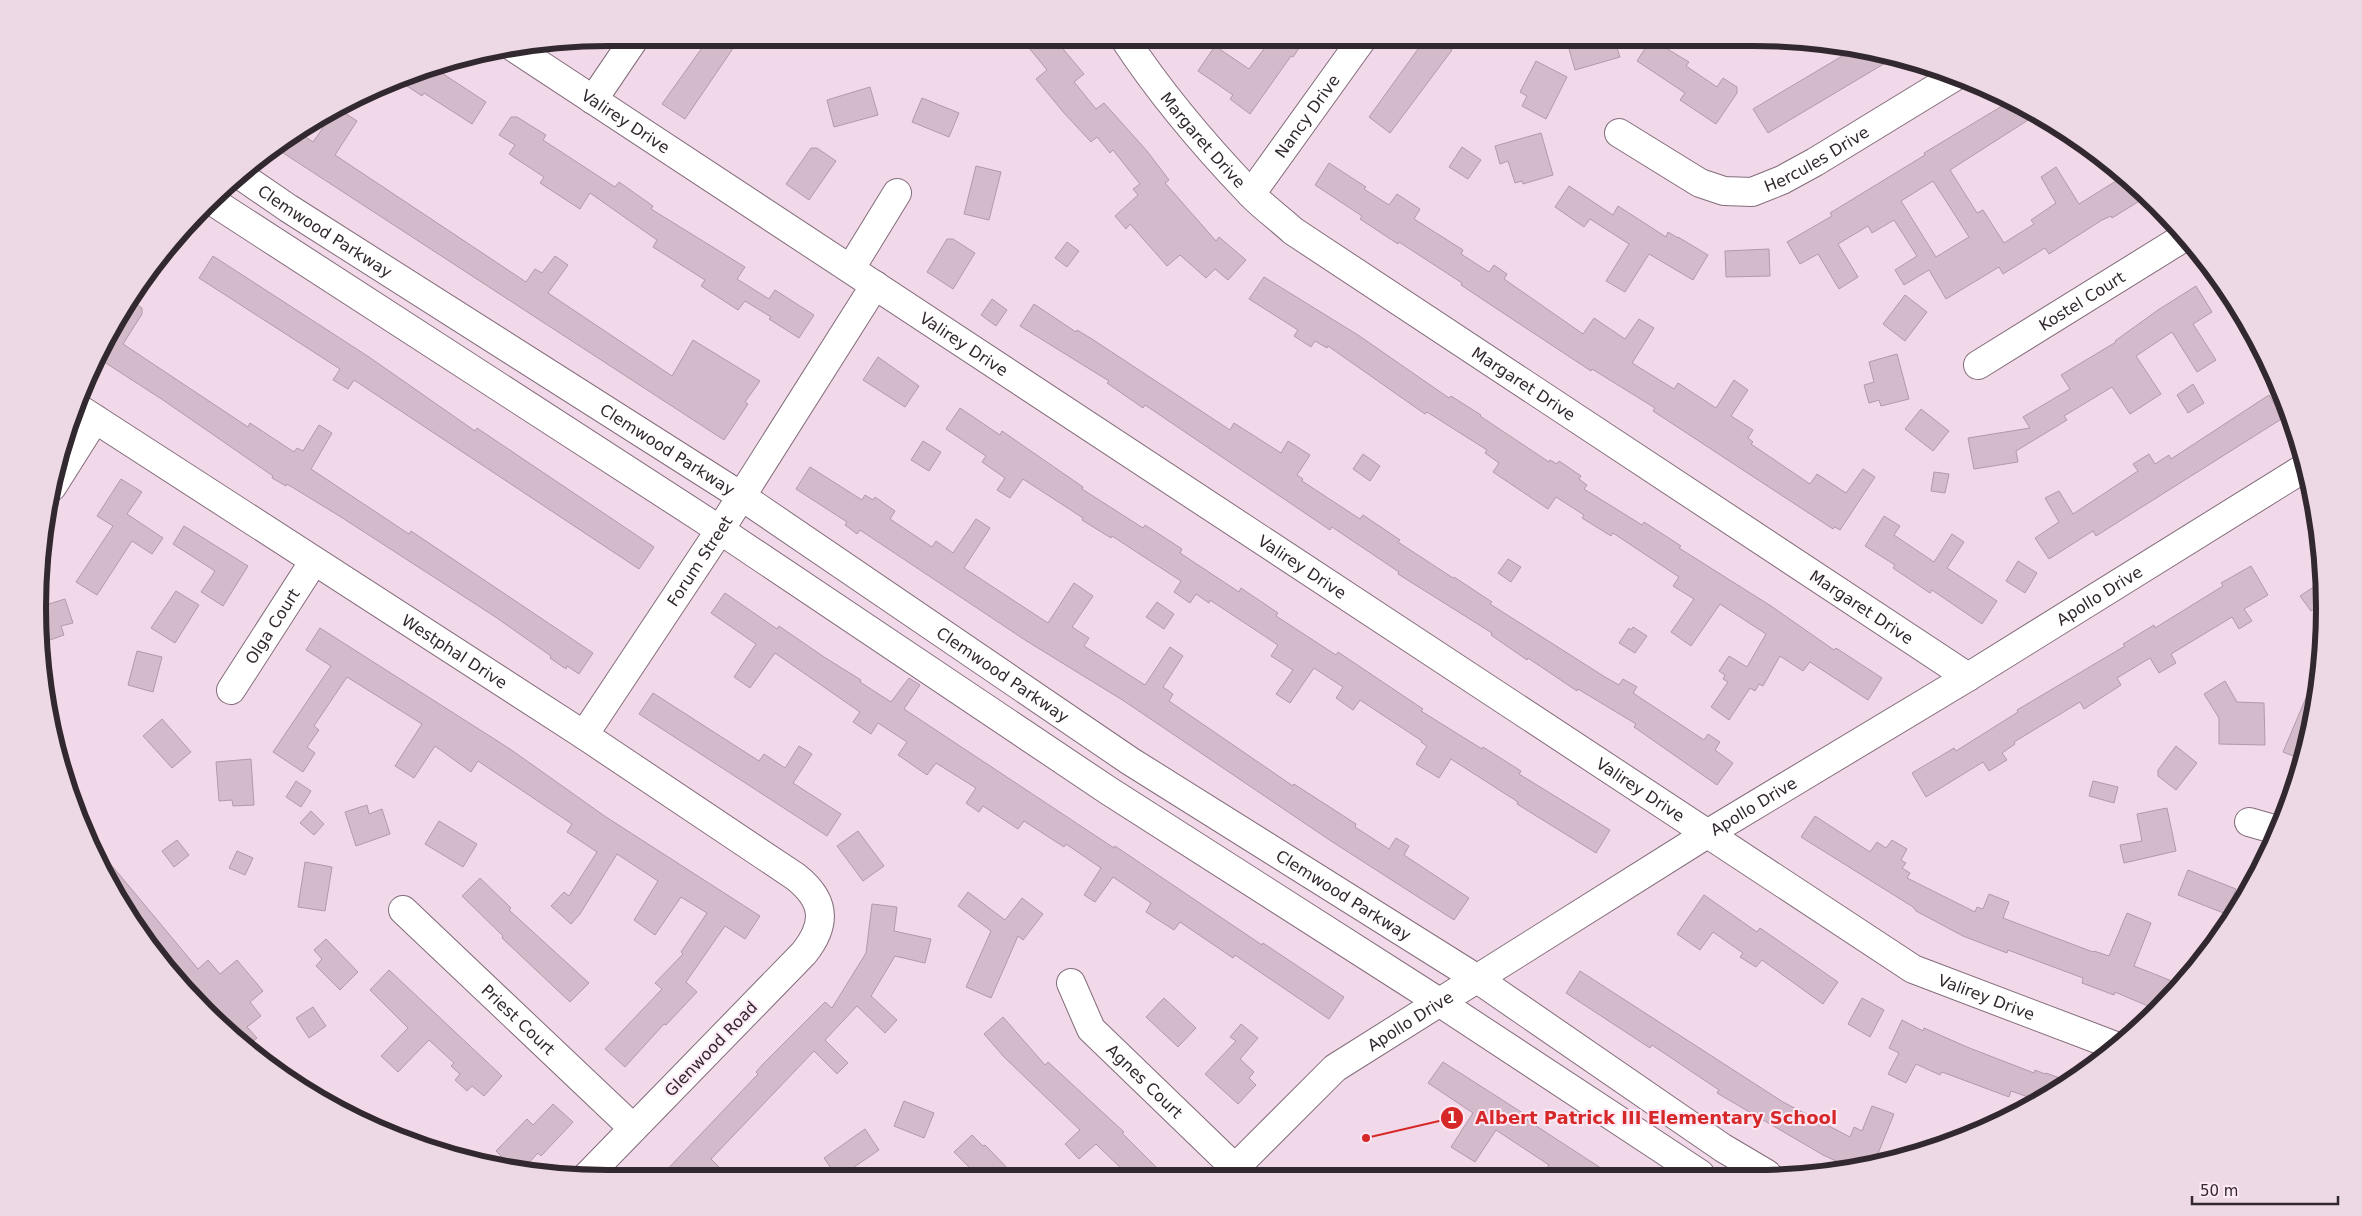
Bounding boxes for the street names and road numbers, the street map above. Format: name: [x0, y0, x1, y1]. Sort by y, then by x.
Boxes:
street label: Nancy Drive: [1271, 71, 1343, 161]
street label: Valirey Drive: [578, 85, 673, 157]
street label: Margaret Drive: [1157, 88, 1249, 192]
street label: Hercules Drive: [1761, 122, 1872, 196]
street label: Clemwood Parkway: [254, 181, 396, 281]
street label: Kostel Court: [2035, 267, 2128, 334]
street label: Valirey Drive: [916, 308, 1012, 380]
street label: Margaret Drive: [1468, 342, 1579, 424]
street label: Clemwood Parkway: [597, 399, 738, 499]
street label: Forum Street: [663, 512, 736, 610]
street label: Valirey Drive: [1255, 531, 1350, 603]
street label: Apollo Drive: [2053, 562, 2146, 629]
street label: Margaret Drive: [1806, 566, 1917, 648]
street label: Olga Court: [241, 585, 303, 667]
street label: Westphal Drive: [398, 610, 511, 692]
street label: Clemwood Parkway: [933, 623, 1073, 726]
street label: Valirey Drive: [1593, 754, 1688, 825]
street label: Apollo Drive: [1707, 773, 1800, 839]
street label: Clemwood Parkway: [1273, 846, 1415, 945]
street label: Valirey Drive: [1936, 970, 2037, 1024]
street label: Priest Court: [478, 980, 559, 1059]
street label: Apollo Drive: [1364, 987, 1456, 1055]
street label: Glenwood Road: [661, 997, 761, 1101]
street label: Agnes Court: [1103, 1040, 1187, 1122]

